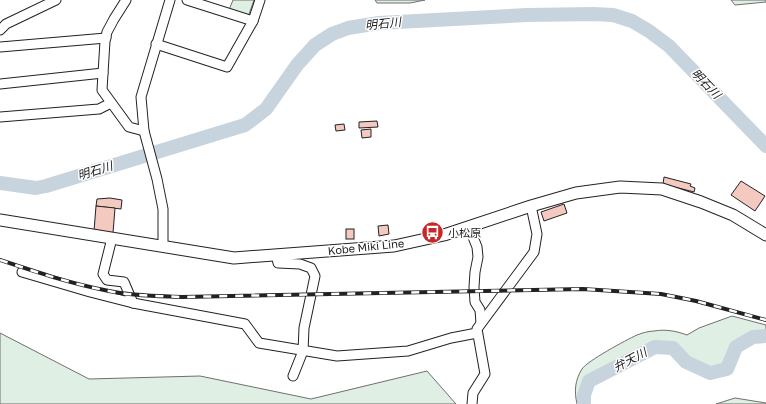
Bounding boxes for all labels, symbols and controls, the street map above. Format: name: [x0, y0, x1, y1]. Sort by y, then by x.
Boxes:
water label: 明石川: [364, 14, 404, 33]
water label: 明石川: [688, 65, 726, 103]
water label: 明石川: [75, 158, 116, 183]
bus stop icon: 小松原: [419, 220, 445, 246]
place label: 小松原: [448, 226, 481, 239]
street label: Kobe Miki Line: [327, 236, 405, 257]
water label: 弁天川: [610, 344, 651, 375]

